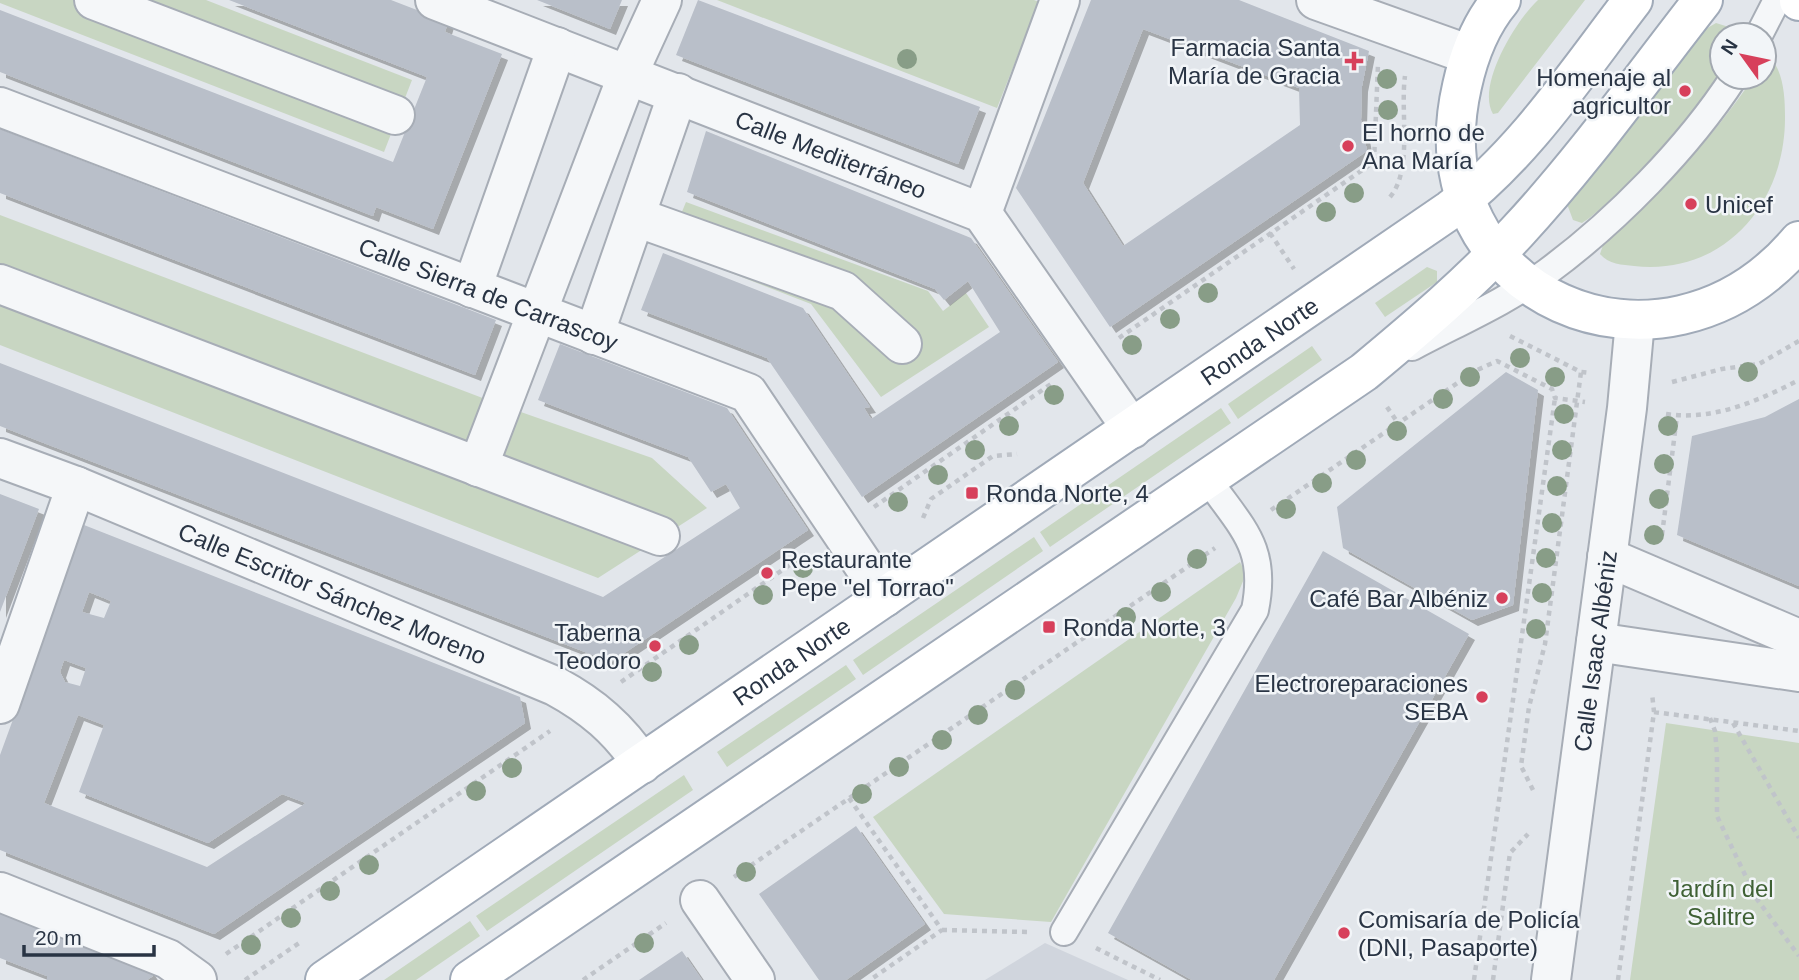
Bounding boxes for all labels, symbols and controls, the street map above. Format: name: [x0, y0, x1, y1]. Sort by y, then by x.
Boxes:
north arrow: [1708, 21, 1778, 91]
place label: Farmacia Santa María de Gracia: [1168, 34, 1341, 89]
text: N: [1717, 36, 1742, 58]
marker: Farmacia Santa María de Gracia: [1346, 53, 1362, 69]
place label: Homenaje al agricultor: [1536, 64, 1671, 119]
marker: Homenaje al agricultor: [1677, 83, 1693, 99]
street label: Calle Mediterráneo: [732, 105, 930, 204]
place label: El horno de Ana María: [1362, 119, 1485, 174]
marker: El horno de Ana María: [1340, 138, 1356, 154]
place label: Unicef: [1705, 191, 1773, 218]
marker: Unicef: [1683, 196, 1699, 212]
street label: Calle Sierra de Carrascoy: [355, 232, 622, 355]
street label: Ronda Norte: [1195, 291, 1323, 390]
place label: Ronda Norte, 4: [986, 480, 1149, 507]
marker: Ronda Norte, 4: [964, 485, 980, 501]
street label: Calle Escritor Sánchez Moreno: [175, 517, 490, 669]
place label: Restaurante Pepe "el Torrao": [781, 546, 954, 601]
street label: Calle Isaac Albéniz: [1568, 549, 1621, 753]
marker: Restaurante Pepe "el Torrao": [759, 565, 775, 581]
place label: Café Bar Albéniz: [1309, 585, 1488, 612]
marker: Café Bar Albéniz: [1494, 590, 1510, 606]
street label: Ronda Norte: [727, 611, 855, 710]
place label: Ronda Norte, 3: [1063, 614, 1226, 641]
place label: Taberna Teodoro: [554, 619, 642, 674]
marker: Ronda Norte, 3: [1041, 619, 1057, 635]
marker: Taberna Teodoro: [647, 638, 663, 654]
place label: Electroreparaciones SEBA: [1255, 670, 1468, 725]
marker: Electroreparaciones SEBA: [1474, 689, 1490, 705]
park label: Jardín del Salitre: [1668, 875, 1774, 930]
place label: Comisaría de Policía (DNI, Pasaporte): [1358, 906, 1580, 961]
scale bar: [24, 914, 154, 958]
marker: Comisaría de Policía (DNI, Pasaporte): [1336, 925, 1352, 941]
text: 20 m: [35, 926, 82, 949]

